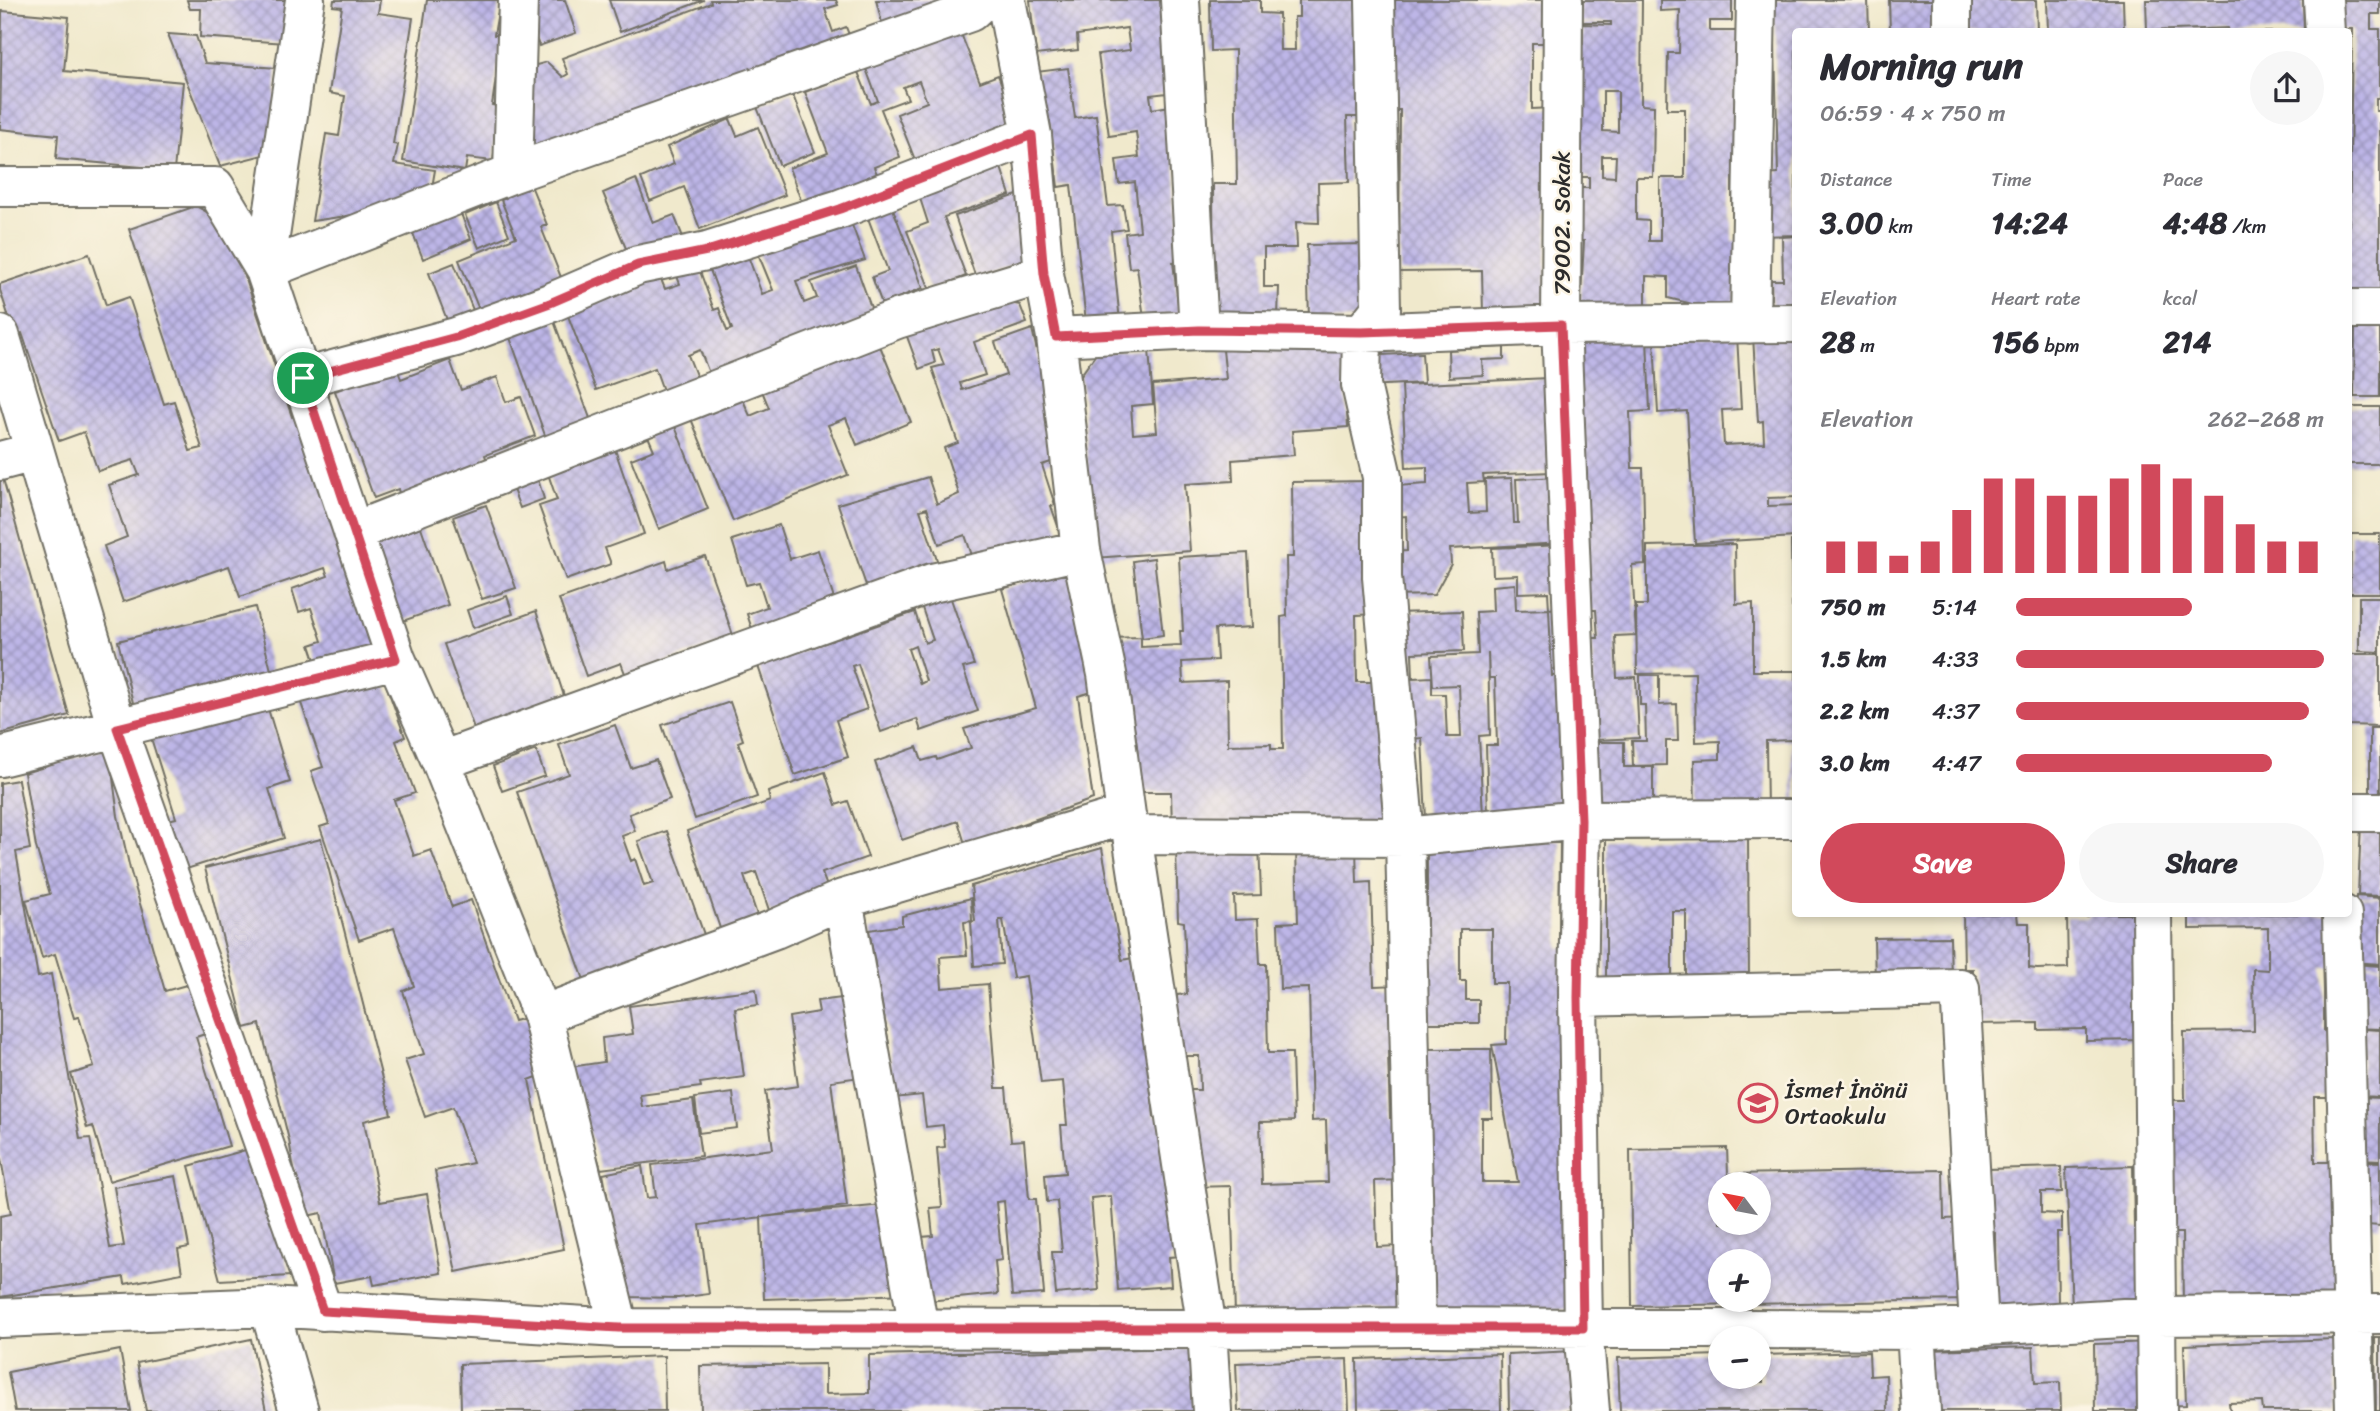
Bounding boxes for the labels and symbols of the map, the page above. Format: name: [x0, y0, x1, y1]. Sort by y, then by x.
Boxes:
street label: 79002. Sokak: [1542, 151, 1583, 295]
pin: [273, 348, 333, 408]
place label: İsmet İnönü Ortaokulu: [1784, 1070, 1908, 1137]
school or university icon: İsmet İnönü Ortaokulu: [1737, 1082, 1779, 1124]
north arrow: [1708, 1172, 1771, 1236]

